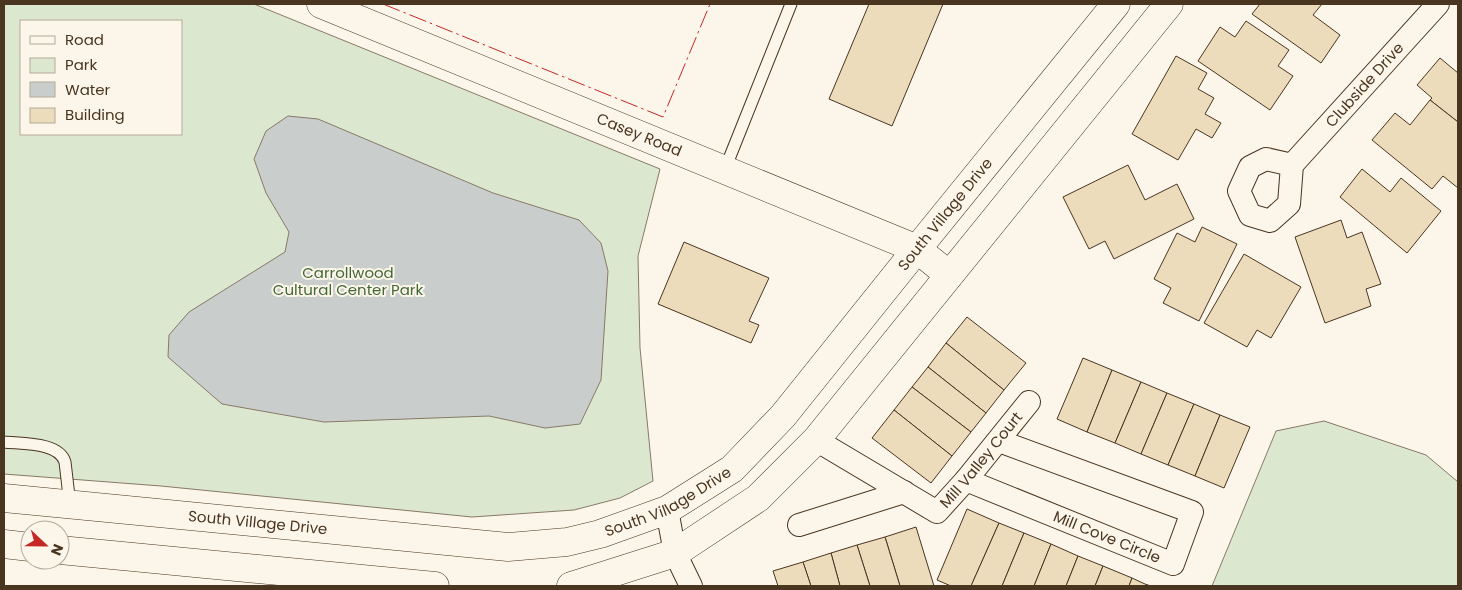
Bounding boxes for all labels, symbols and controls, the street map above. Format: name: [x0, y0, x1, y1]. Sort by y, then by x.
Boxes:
legend: [20, 20, 182, 135]
text: Road: [65, 29, 104, 50]
street label: Clubside Drive: [1320, 38, 1408, 132]
text: Park: [65, 54, 97, 75]
text: Water: [65, 79, 111, 100]
text: Building: [65, 104, 125, 125]
street label: Casey Road: [594, 107, 685, 161]
street label: South Village Drive: [893, 153, 997, 275]
park label: Carrollwood Cultural Center Park: [273, 262, 423, 300]
street label: Mill Valley Court: [935, 407, 1027, 512]
street label: South Village Drive: [602, 461, 735, 542]
street label: South Village Drive: [187, 505, 328, 539]
street label: Mill Cove Circle: [1050, 506, 1164, 568]
north arrow: [20, 520, 70, 570]
text: N: [46, 541, 68, 558]

